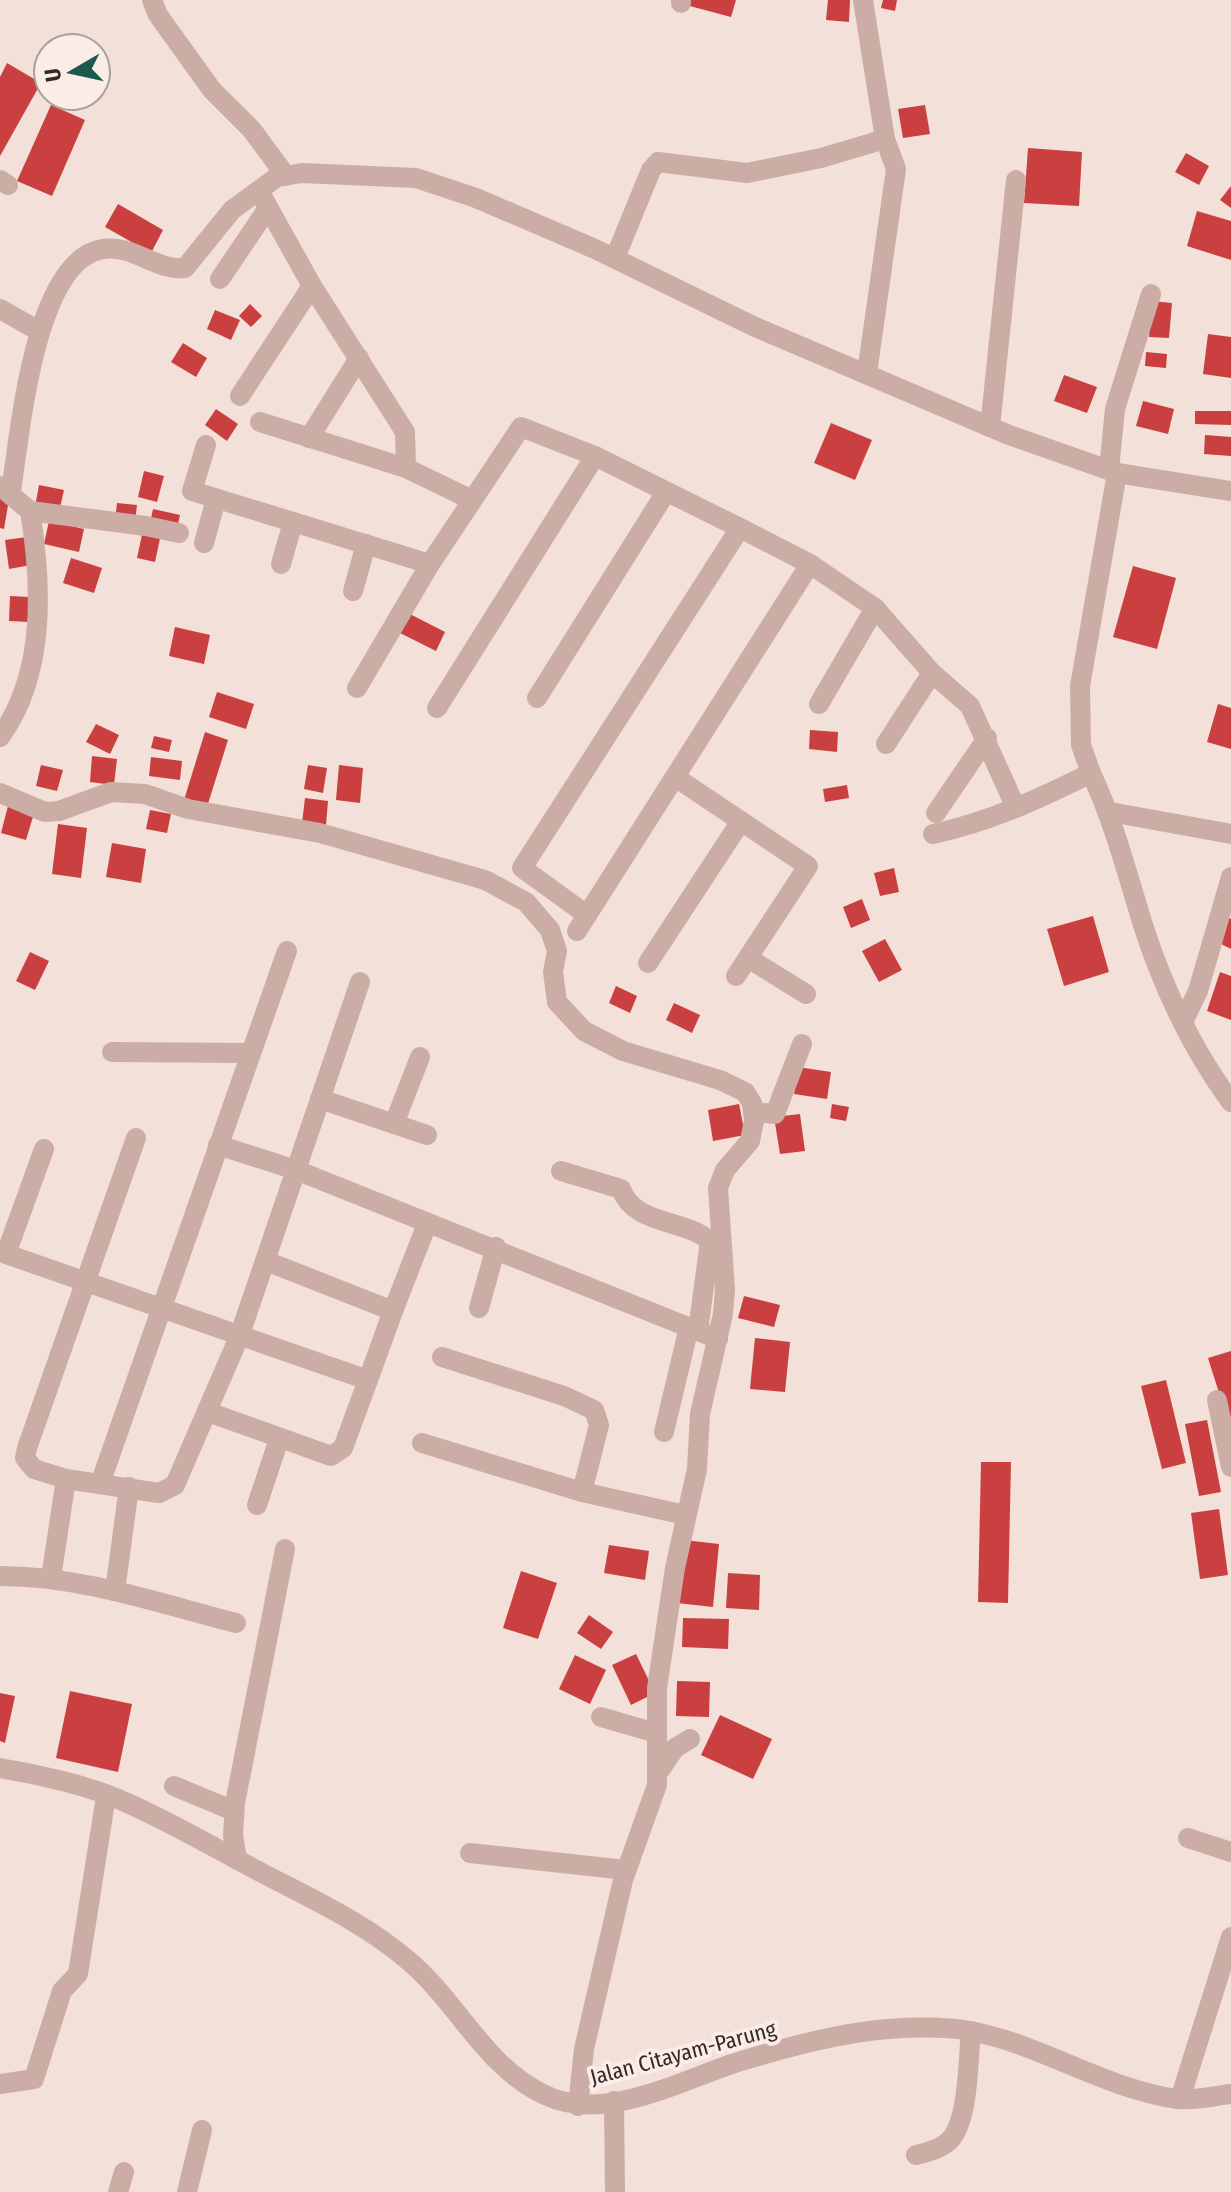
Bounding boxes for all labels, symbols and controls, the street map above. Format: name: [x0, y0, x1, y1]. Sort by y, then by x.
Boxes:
north arrow: [32, 32, 112, 112]
text: U: [38, 67, 67, 84]
street label: Jalan Citayam-Parung: [587, 2015, 780, 2091]

